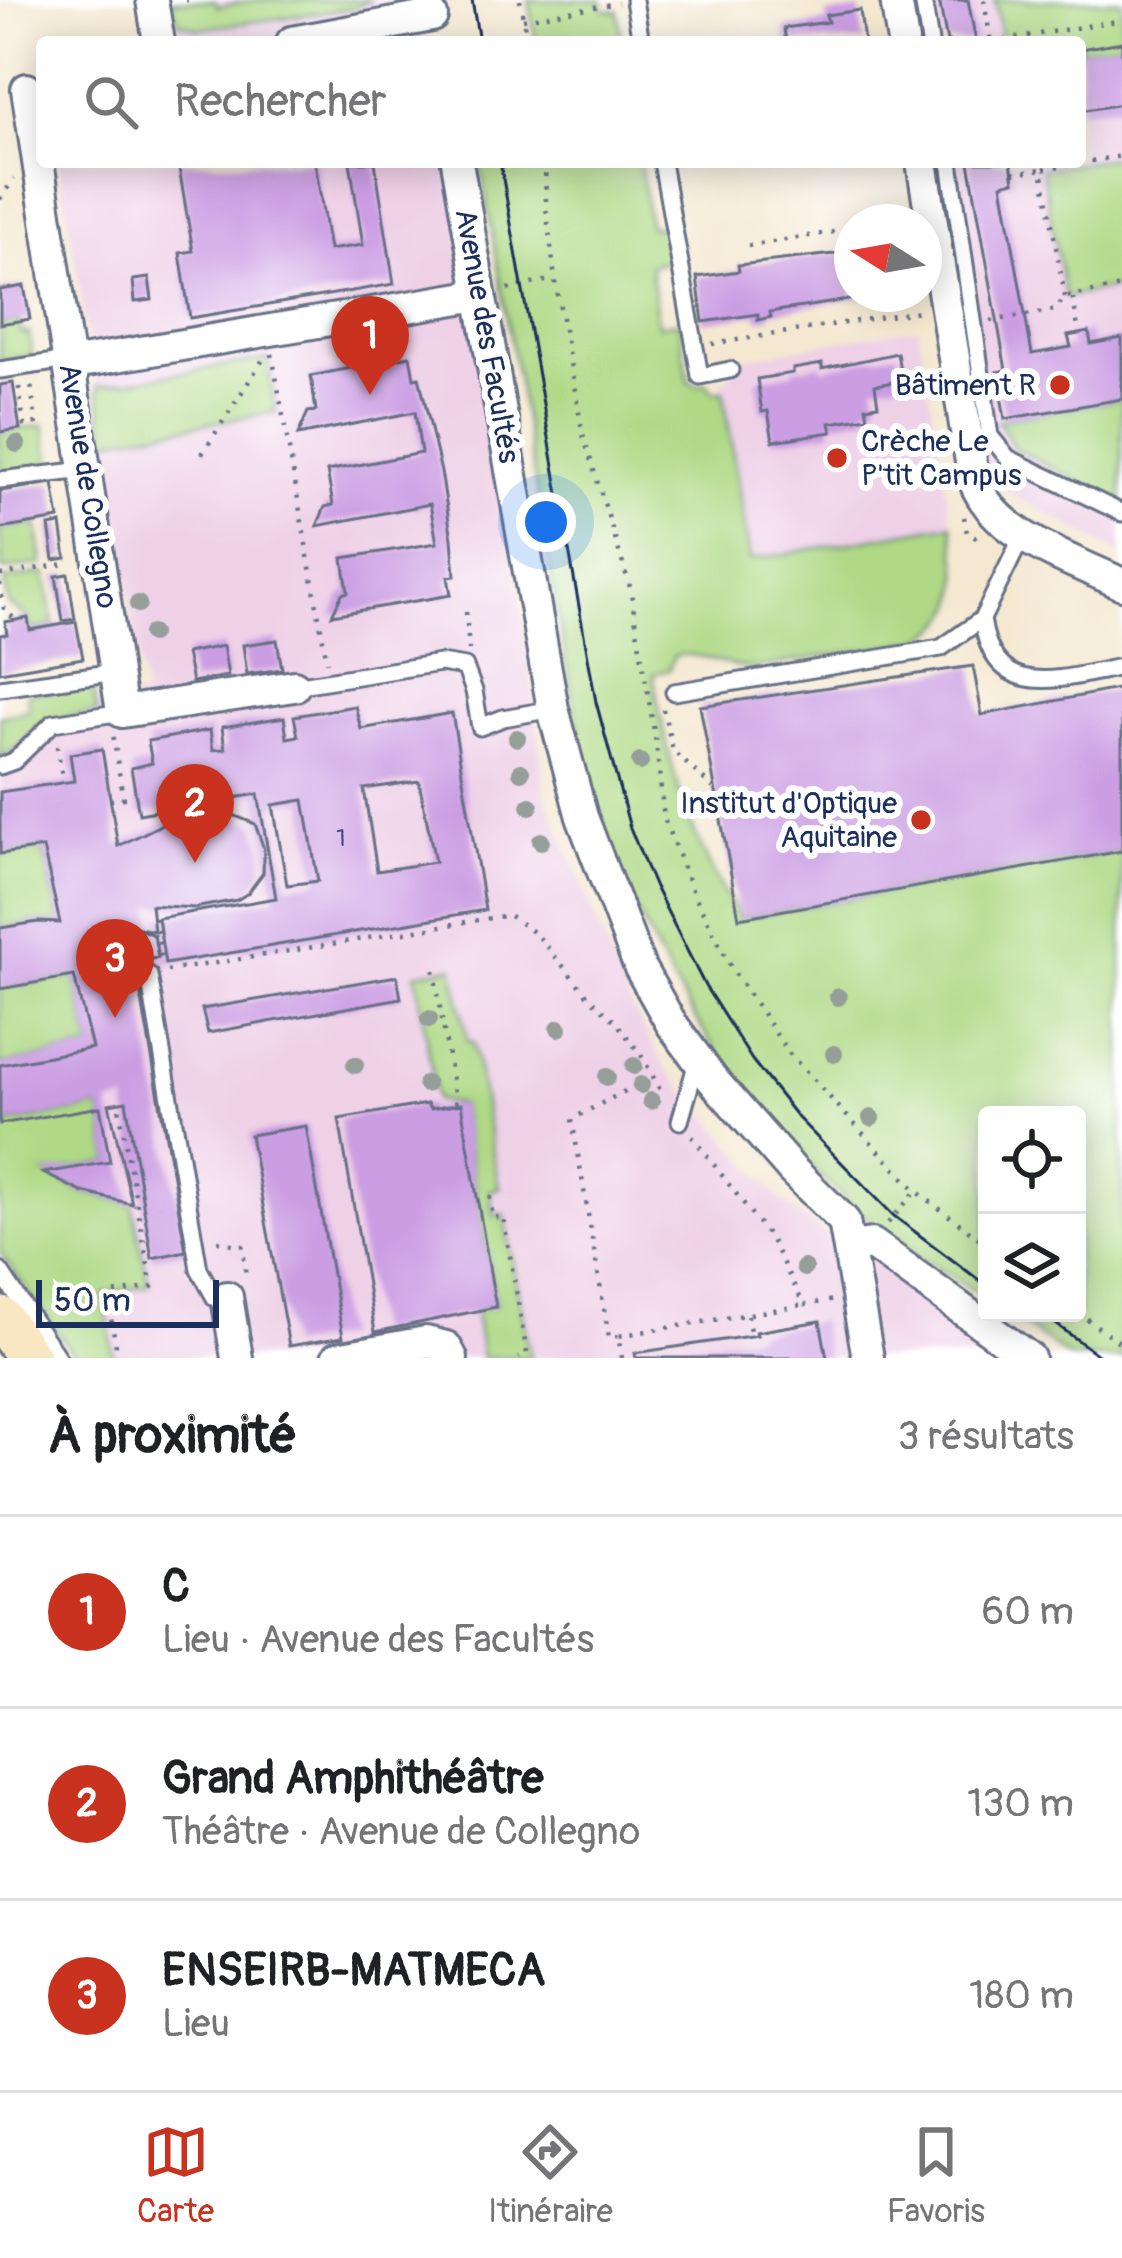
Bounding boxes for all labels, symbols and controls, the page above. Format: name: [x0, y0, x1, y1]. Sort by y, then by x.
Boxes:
search box: [36, 36, 1086, 168]
icon: search: [78, 69, 144, 135]
text: Rechercher: [174, 74, 387, 130]
north arrow: [834, 204, 942, 312]
street label: Avenue des Facultés: [446, 206, 528, 466]
pin: 1: [331, 296, 409, 395]
street label: Avenue de Collegno: [50, 361, 126, 611]
place label: Bâtiment R: [895, 367, 1036, 404]
marker: Bâtiment R: [1047, 372, 1073, 398]
place label: Crèche Le P'tit Campus: [861, 423, 1021, 494]
marker: Crèche Le P'tit Campus: [824, 445, 850, 471]
your location: [516, 492, 576, 552]
pin: 2: [156, 764, 234, 863]
place label: Institut d'Optique Aquitaine: [680, 785, 897, 856]
marker: Institut d'Optique Aquitaine: [908, 807, 934, 833]
house number: 1: [336, 824, 346, 853]
pin: 3: [76, 919, 154, 1018]
map controls: [978, 1106, 1086, 1322]
button: locate: [978, 1106, 1086, 1214]
button: layers: [978, 1214, 1086, 1322]
scale bar: [36, 1274, 219, 1327]
text: 50 m: [54, 1280, 131, 1321]
text: À proximité: [48, 1404, 297, 1468]
text: 3 résultats: [898, 1412, 1074, 1461]
text: C: [162, 1559, 190, 1615]
text: 1: [79, 1587, 95, 1636]
text: 60 m: [982, 1587, 1074, 1636]
text: Lieu · Avenue des Facultés: [162, 1615, 594, 1664]
text: Grand Amphithéâtre: [162, 1751, 543, 1807]
text: 2: [76, 1779, 98, 1828]
text: 130 m: [967, 1779, 1074, 1828]
text: Théâtre · Avenue de Collegno: [162, 1807, 640, 1856]
text: ENSEIRB-MATMECA: [162, 1943, 546, 1999]
text: 3: [76, 1971, 98, 2020]
text: 180 m: [969, 1971, 1074, 2020]
text: Lieu: [162, 1999, 230, 2048]
tab: Carte: [137, 2119, 214, 2232]
tab: Itinéraire: [488, 2119, 613, 2232]
tab: Favoris: [887, 2119, 985, 2232]

